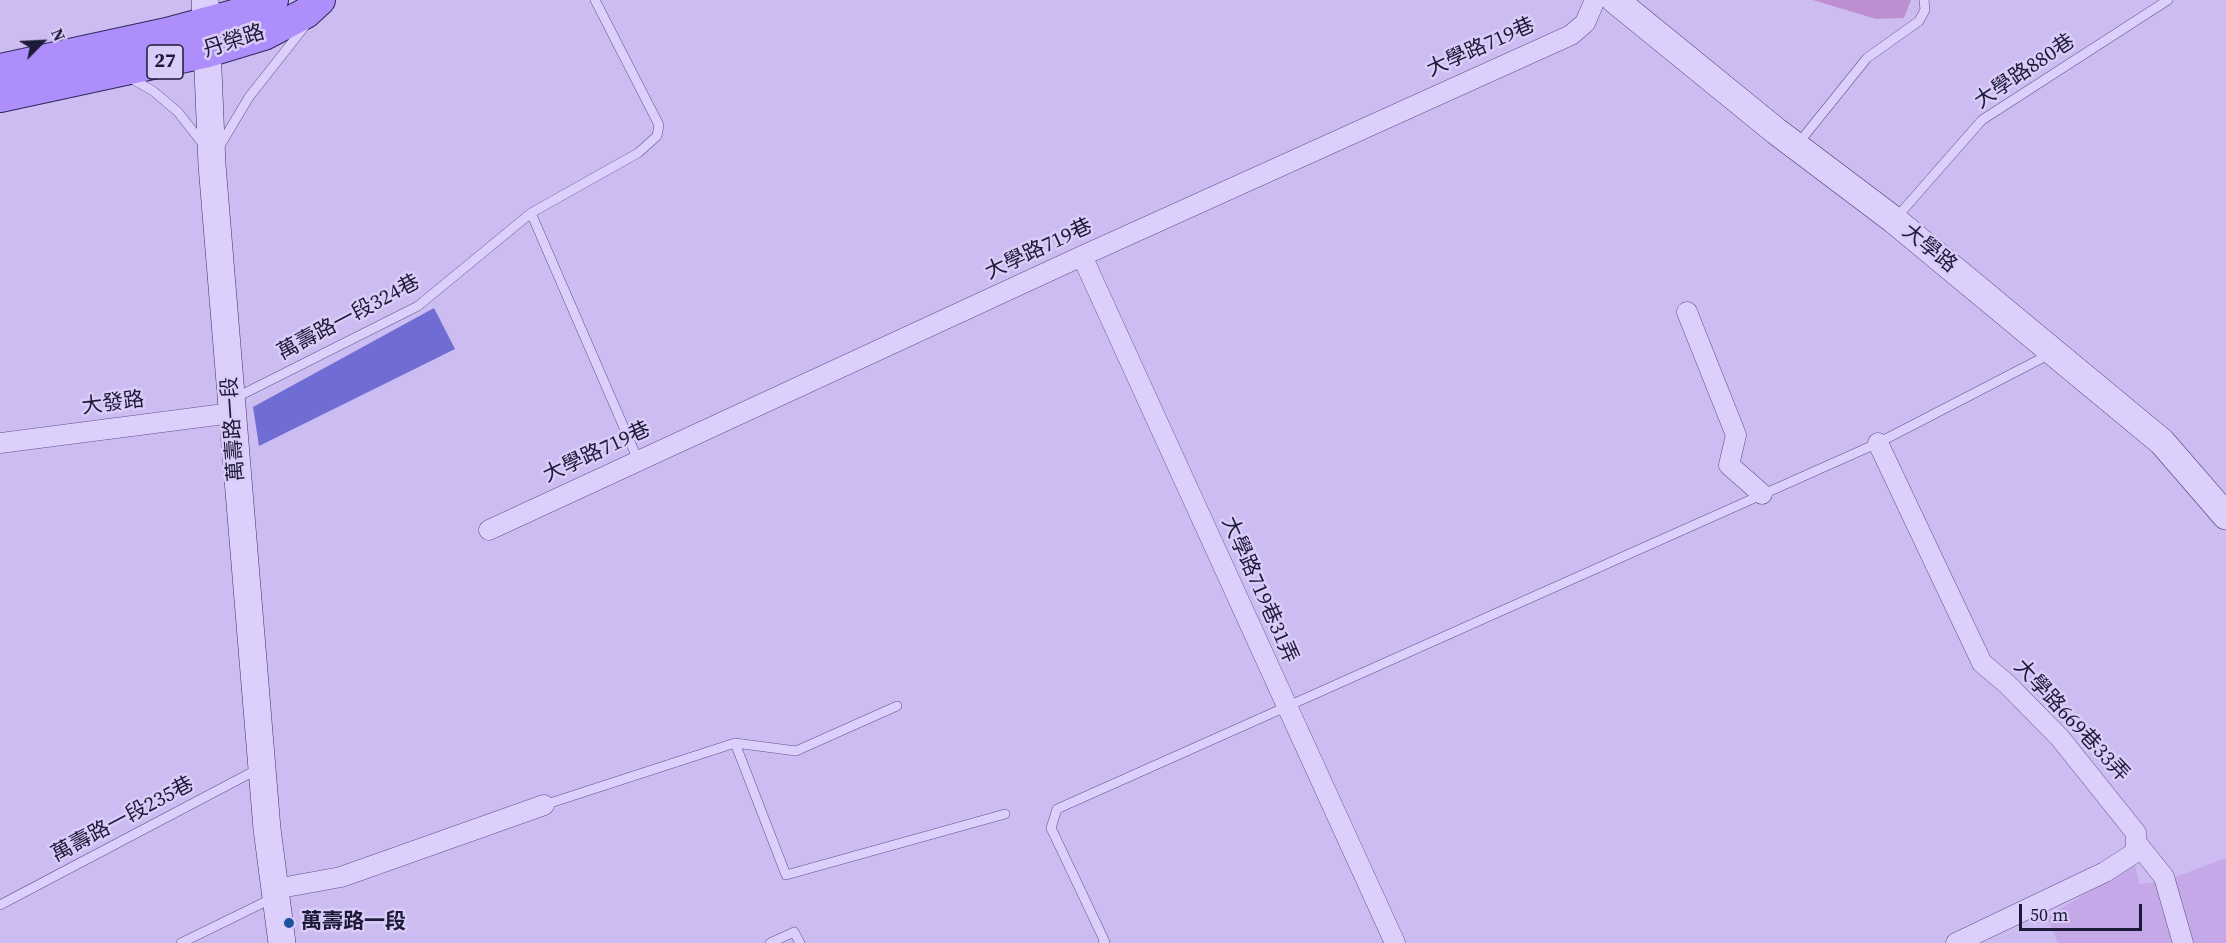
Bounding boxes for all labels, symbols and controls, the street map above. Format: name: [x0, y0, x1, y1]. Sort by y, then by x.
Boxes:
north arrow: [12, 12, 72, 72]
street label: 大學路719巷: [1423, 13, 1539, 83]
street label: 丹榮路: [200, 20, 268, 64]
text: N: [46, 25, 71, 44]
street label: 大學路880巷: [1970, 29, 2080, 115]
road number: 27: [147, 45, 183, 79]
street label: 大學路719巷: [981, 214, 1097, 286]
street label: 大學路: [1897, 219, 1961, 279]
street label: 萬壽路一段324巷: [274, 270, 424, 366]
street label: 萬壽路一段: [218, 376, 250, 482]
street label: 大發路: [80, 388, 146, 420]
street label: 大學路719巷: [539, 417, 655, 489]
street label: 大學路719巷31弄: [1215, 513, 1303, 667]
street label: 大學路669巷33弄: [2008, 655, 2134, 787]
street label: 萬壽路一段235巷: [48, 772, 198, 868]
scale bar: [2022, 892, 2145, 930]
text: 50 m: [2030, 902, 2068, 927]
place label: 萬壽路一段: [301, 910, 406, 936]
marker: 萬壽路一段: [282, 916, 296, 930]

